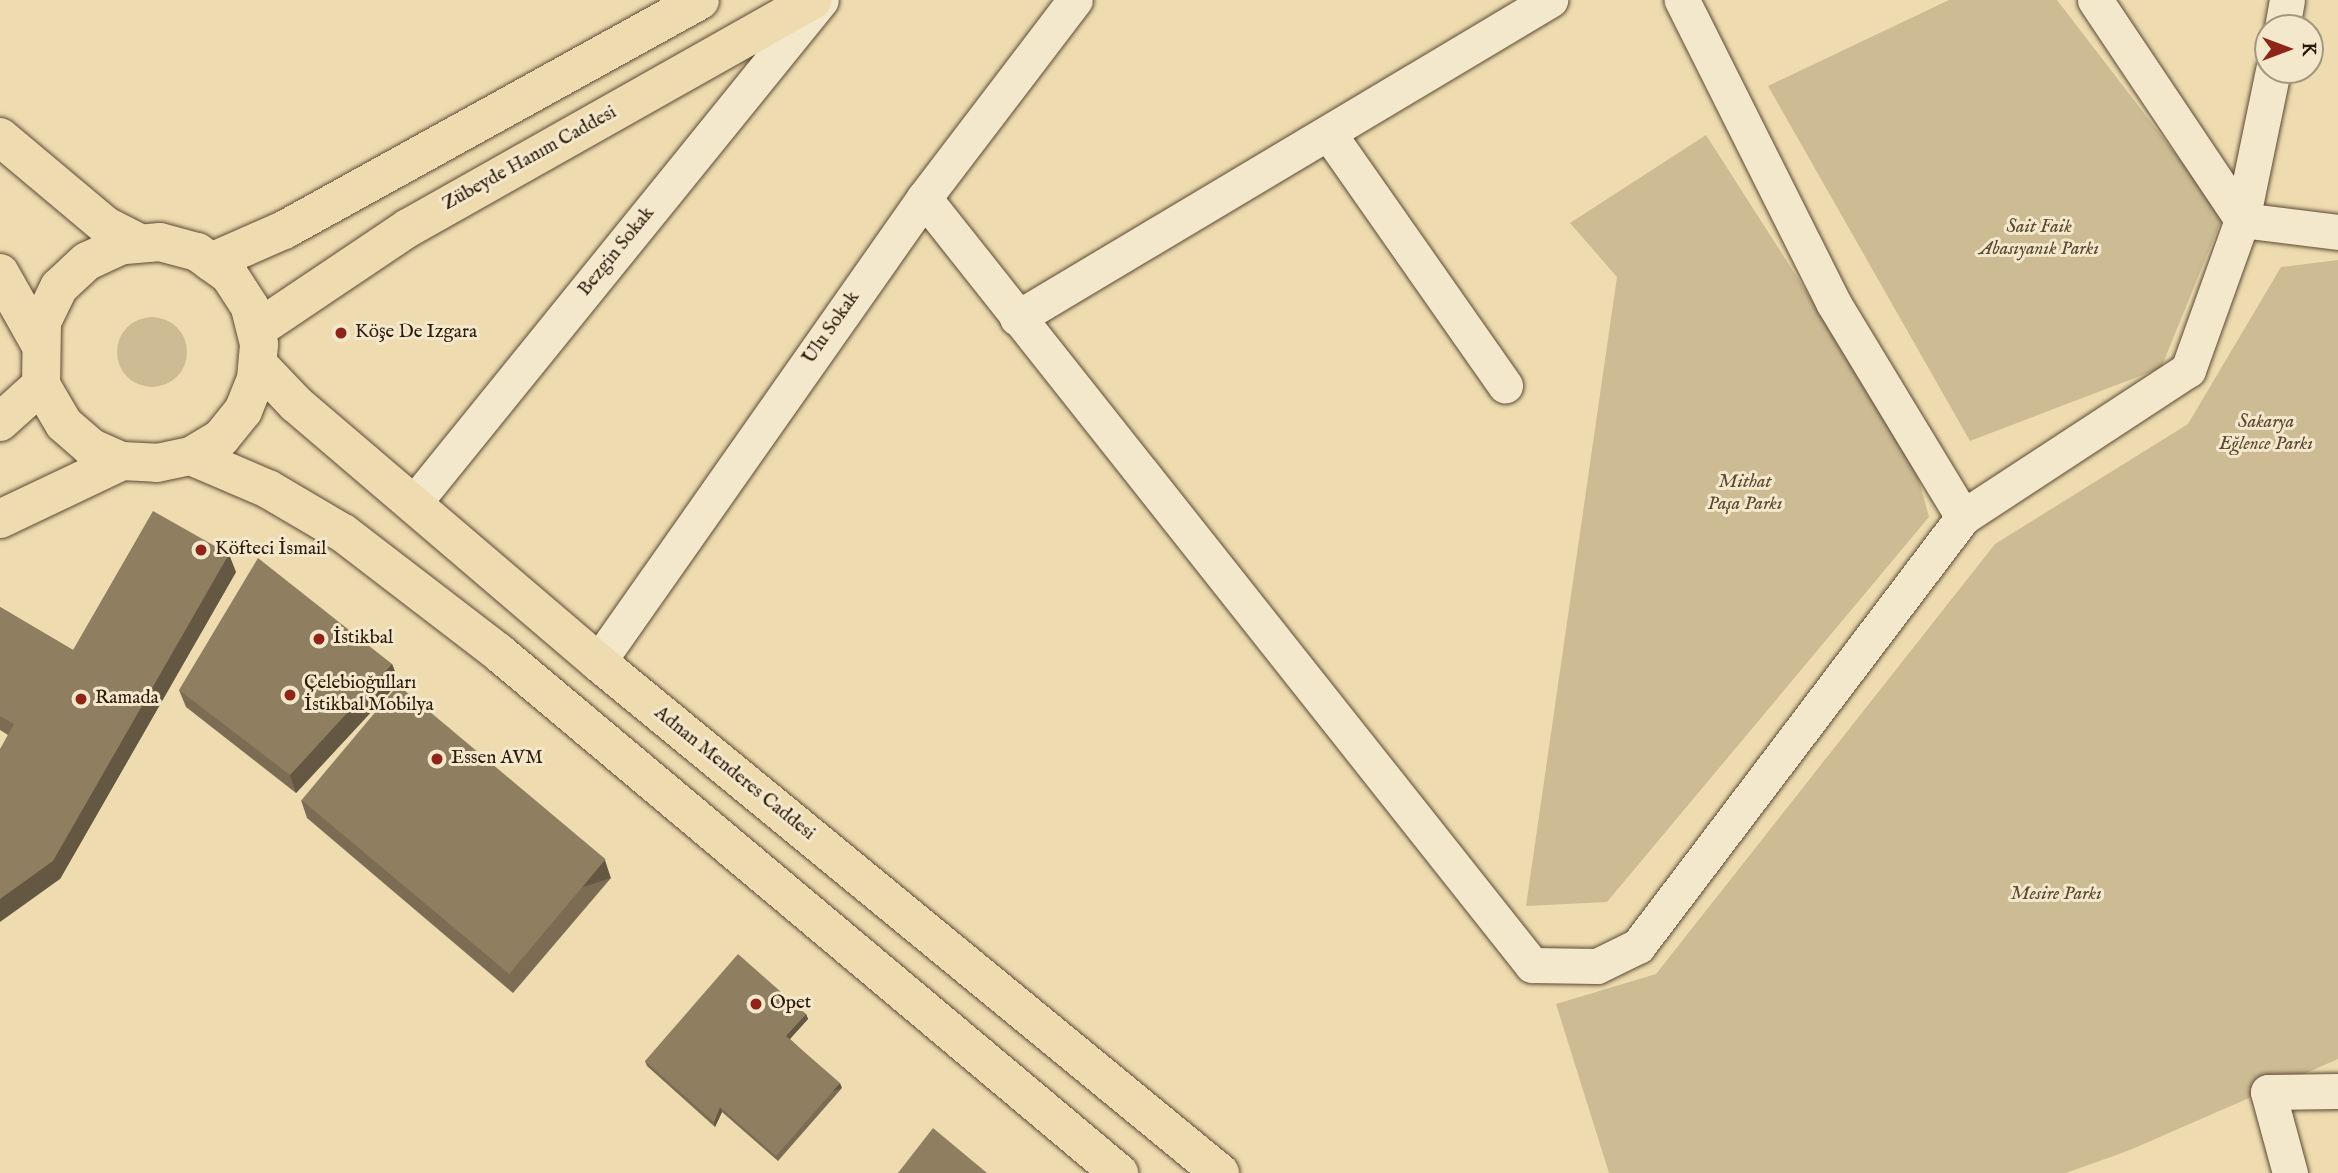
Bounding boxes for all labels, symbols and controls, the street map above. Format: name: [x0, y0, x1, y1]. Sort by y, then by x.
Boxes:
north arrow: [2254, 14, 2324, 84]
text: K: [2296, 42, 2320, 56]
street label: Zübeyde Hanım Caddesi: [439, 102, 621, 216]
street label: Bezgin Sokak: [574, 203, 660, 301]
park label: Sait Faik Abasıyanık Parkı: [1979, 217, 2099, 261]
street label: Ulu Sokak: [799, 287, 865, 369]
place label: Köşe De Izgara: [355, 322, 477, 344]
marker: Köşe De Izgara: [333, 325, 349, 341]
park label: Sakarya Eğlence Parkı: [2219, 412, 2313, 456]
park label: Mithat Paşa Parkı: [1708, 472, 1782, 516]
place label: Köfteci İsmail: [215, 539, 326, 561]
marker: Köfteci İsmail: [193, 542, 209, 558]
place label: İstikbal: [333, 628, 393, 650]
marker: İstikbal: [311, 631, 327, 647]
place label: Çelebioğulları İstikbal Mobilya: [304, 673, 434, 717]
marker: Çelebioğulları İstikbal Mobilya: [282, 687, 298, 703]
place label: Ramada: [95, 688, 159, 710]
marker: Ramada: [73, 691, 89, 707]
street label: Adnan Menderes Caddesi: [649, 702, 819, 846]
place label: Essen AVM: [451, 748, 543, 770]
marker: Essen AVM: [429, 751, 445, 767]
park label: Mesire Parkı: [2010, 884, 2102, 906]
place label: Opet: [770, 993, 811, 1015]
marker: Opet: [748, 996, 764, 1012]

